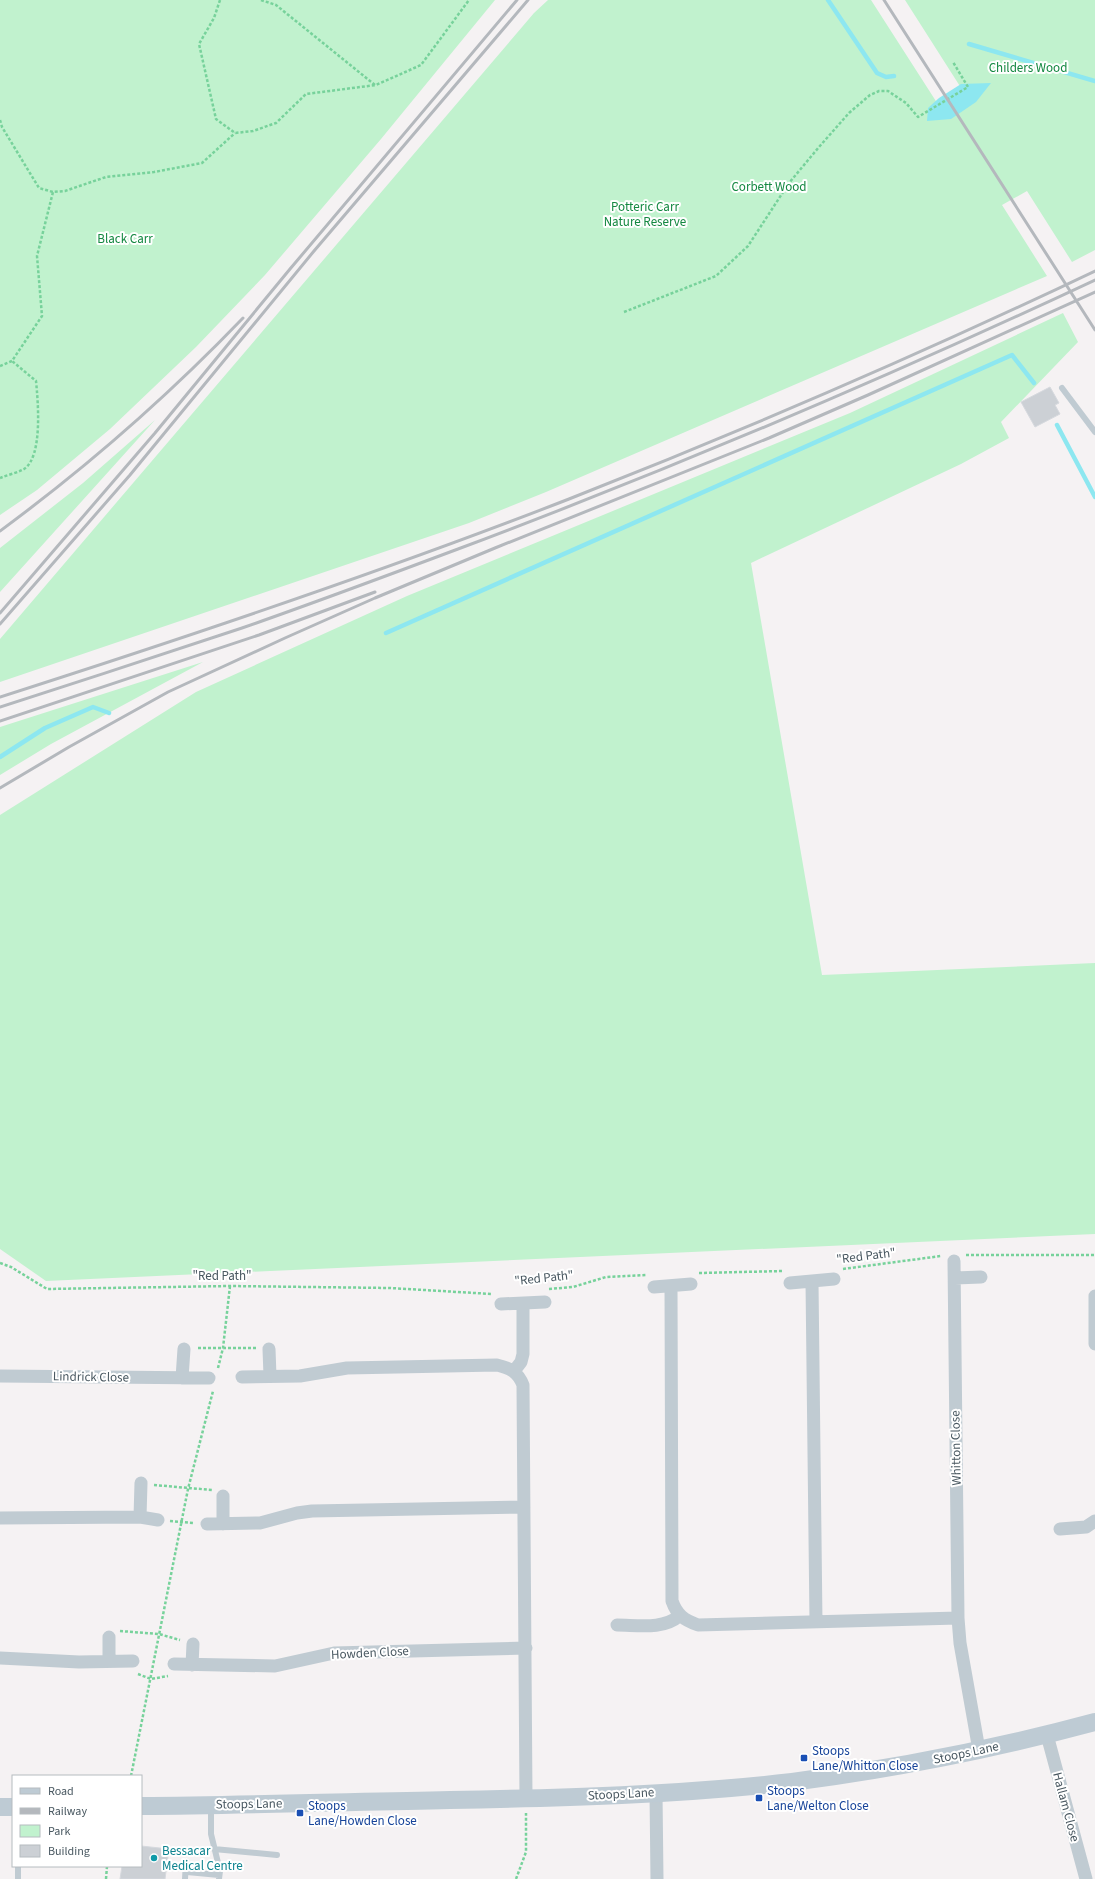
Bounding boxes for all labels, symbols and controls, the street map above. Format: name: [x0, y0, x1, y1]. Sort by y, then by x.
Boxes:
park label: Childers Wood: [989, 59, 1067, 77]
park label: Corbett Wood: [731, 178, 807, 196]
park label: Potteric Carr Nature Reserve: [604, 198, 686, 231]
park label: Black Carr: [97, 230, 153, 248]
street label: "Red Path": [835, 1243, 897, 1269]
street label: "Red Path": [514, 1266, 574, 1290]
street label: "Red Path": [192, 1267, 252, 1285]
street label: Lindrick Close: [53, 1367, 129, 1387]
street label: Whitton Close: [946, 1410, 966, 1486]
street label: Howden Close: [331, 1642, 409, 1664]
street label: Stoops Lane: [932, 1737, 1000, 1769]
place label: Stoops Lane/Whitton Close: [812, 1742, 918, 1775]
marker: Stoops Lane/Whitton Close: [799, 1753, 809, 1763]
street label: Hallam Close: [1048, 1770, 1084, 1844]
legend: [12, 1775, 142, 1867]
place label: Stoops Lane/Welton Close: [767, 1782, 869, 1815]
text: Road: [48, 1783, 74, 1800]
street label: Stoops Lane: [587, 1783, 655, 1805]
marker: Stoops Lane/Welton Close: [754, 1793, 764, 1803]
street label: Stoops Lane: [216, 1794, 282, 1814]
place label: Stoops Lane/Howden Close: [308, 1797, 417, 1830]
text: Railway: [48, 1803, 87, 1820]
marker: Stoops Lane/Howden Close: [295, 1808, 305, 1818]
text: Park: [48, 1823, 70, 1840]
place label: Bessacar Medical Centre: [162, 1842, 243, 1875]
text: Building: [48, 1843, 90, 1860]
marker: Bessacar Medical Centre: [149, 1853, 159, 1863]

